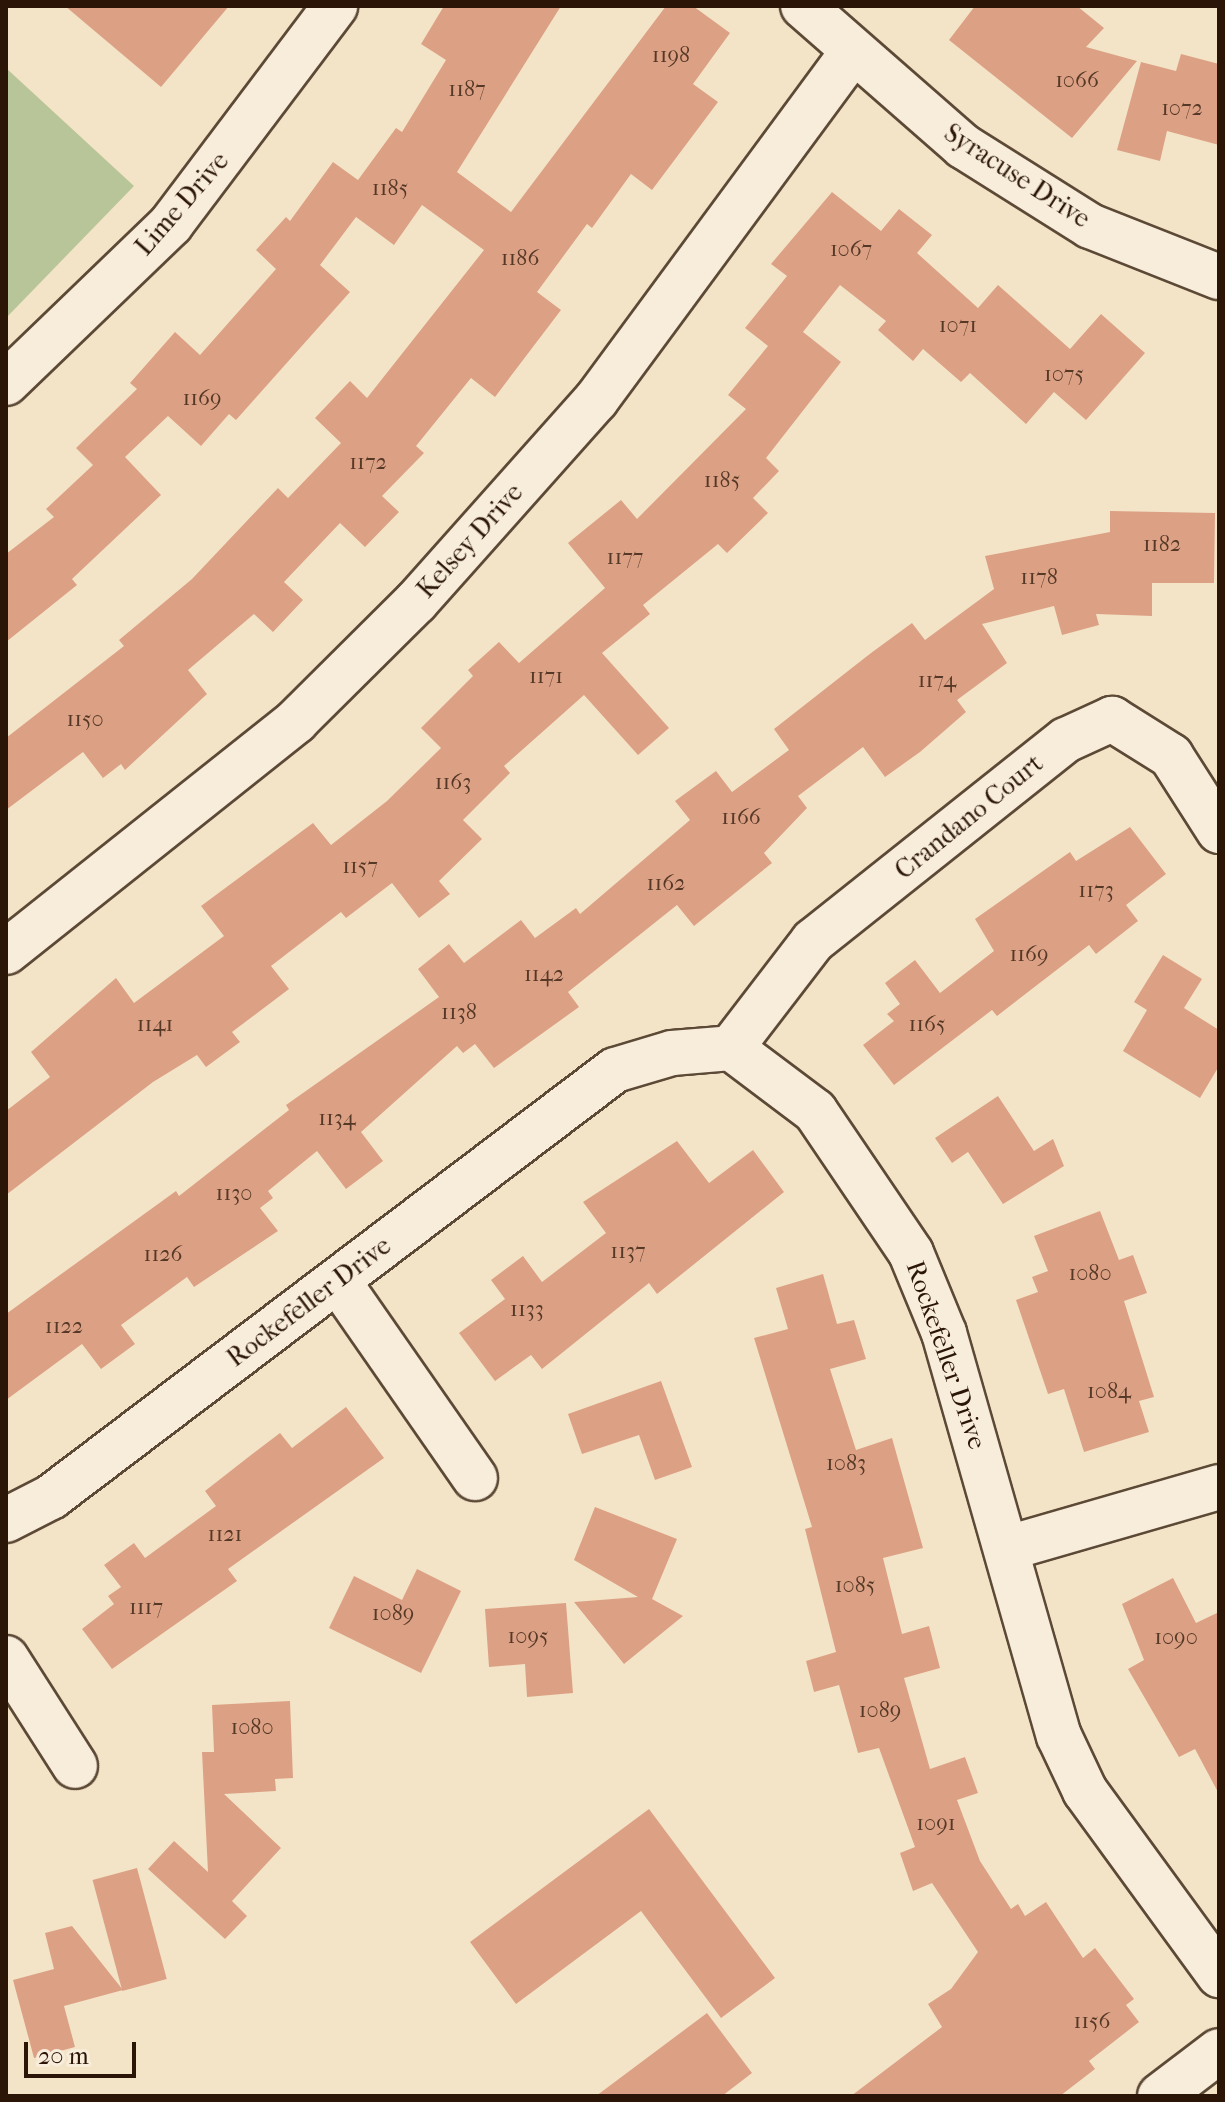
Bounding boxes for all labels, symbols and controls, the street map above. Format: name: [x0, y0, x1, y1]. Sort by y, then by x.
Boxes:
house number: 1198: [652, 43, 690, 69]
house number: 1066: [1055, 68, 1099, 94]
house number: 1187: [448, 77, 486, 103]
house number: 1072: [1161, 96, 1203, 122]
street label: Syracuse Drive: [938, 117, 1096, 235]
street label: Lime Drive: [129, 146, 235, 262]
house number: 1185: [372, 176, 408, 202]
house number: 1067: [830, 237, 872, 263]
house number: 1186: [501, 246, 539, 272]
house number: 1071: [939, 313, 977, 339]
house number: 1075: [1044, 362, 1084, 388]
house number: 1169: [182, 386, 222, 412]
house number: 1172: [349, 450, 387, 476]
house number: 1185: [704, 468, 740, 494]
street label: Kelsey Drive: [410, 477, 530, 605]
house number: 1182: [1143, 532, 1181, 558]
house number: 1177: [607, 545, 643, 571]
house number: 1178: [1020, 565, 1058, 591]
house number: 1171: [529, 664, 563, 690]
house number: 1174: [918, 668, 956, 694]
house number: 1150: [66, 707, 104, 733]
street label: Crandano Court: [889, 748, 1049, 886]
house number: 1163: [435, 770, 471, 796]
house number: 1166: [721, 805, 761, 831]
house number: 1157: [342, 854, 378, 880]
house number: 1162: [647, 871, 685, 897]
house number: 1173: [1078, 878, 1114, 904]
house number: 1169: [1009, 942, 1049, 968]
house number: 1142: [524, 962, 564, 988]
house number: 1138: [441, 1000, 477, 1026]
house number: 1141: [137, 1012, 173, 1038]
house number: 1165: [908, 1012, 946, 1038]
house number: 1134: [318, 1106, 356, 1132]
house number: 1130: [216, 1181, 252, 1207]
street label: Rockefeller Drive: [221, 1230, 397, 1374]
house number: 1137: [610, 1239, 646, 1265]
house number: 1126: [144, 1242, 182, 1268]
street label: Rockefeller Drive: [899, 1257, 993, 1453]
house number: 1080: [1068, 1261, 1112, 1287]
house number: 1133: [510, 1297, 544, 1323]
house number: 1122: [45, 1314, 83, 1340]
house number: 1084: [1087, 1379, 1131, 1405]
house number: 1083: [826, 1451, 866, 1477]
house number: 1121: [208, 1522, 242, 1548]
house number: 1085: [835, 1573, 875, 1599]
house number: 1117: [129, 1595, 163, 1621]
house number: 1089: [372, 1601, 414, 1627]
house number: 1095: [508, 1624, 548, 1650]
house number: 1090: [1154, 1625, 1198, 1651]
house number: 1089: [859, 1698, 901, 1724]
house number: 1080: [230, 1715, 274, 1741]
house number: 1091: [916, 1811, 956, 1837]
house number: 1156: [1073, 2009, 1111, 2035]
scale bar: [28, 2026, 140, 2076]
text: 20 m: [38, 2042, 89, 2070]

